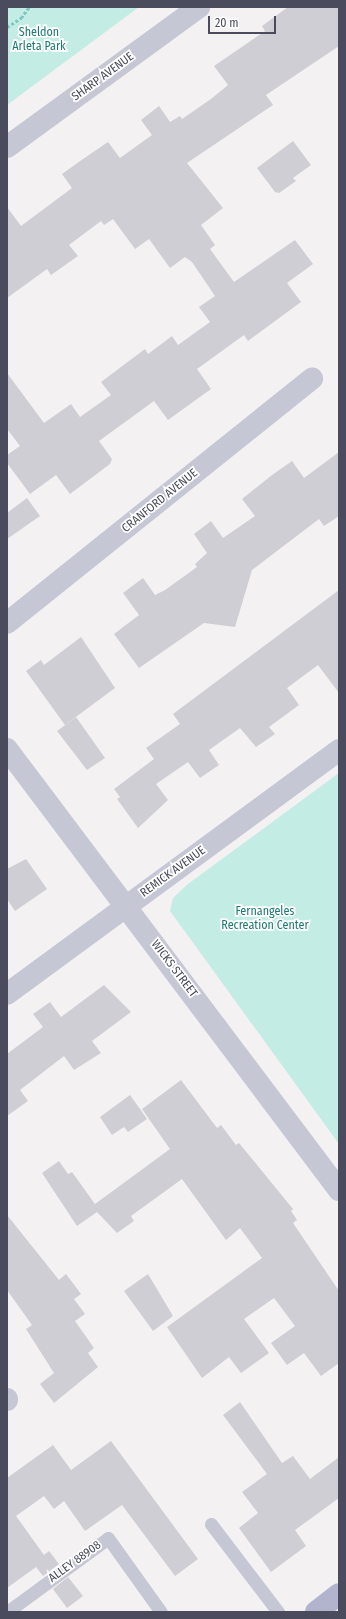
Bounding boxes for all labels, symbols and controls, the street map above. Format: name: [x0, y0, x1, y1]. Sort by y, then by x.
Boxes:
scale bar: [210, 8, 278, 34]
text: 20 m: [215, 16, 239, 30]
park label: Sheldon Arleta Park: [12, 26, 66, 54]
street label: SHARP AVENUE: [69, 50, 137, 104]
street label: CRANFORD AVENUE: [119, 466, 201, 536]
street label: REMICK AVENUE: [138, 844, 208, 900]
park label: Fernangeles Recreation Center: [221, 905, 309, 933]
street label: WICKS STREET: [148, 938, 200, 1000]
street label: ALLEY 88908: [46, 1538, 104, 1586]

